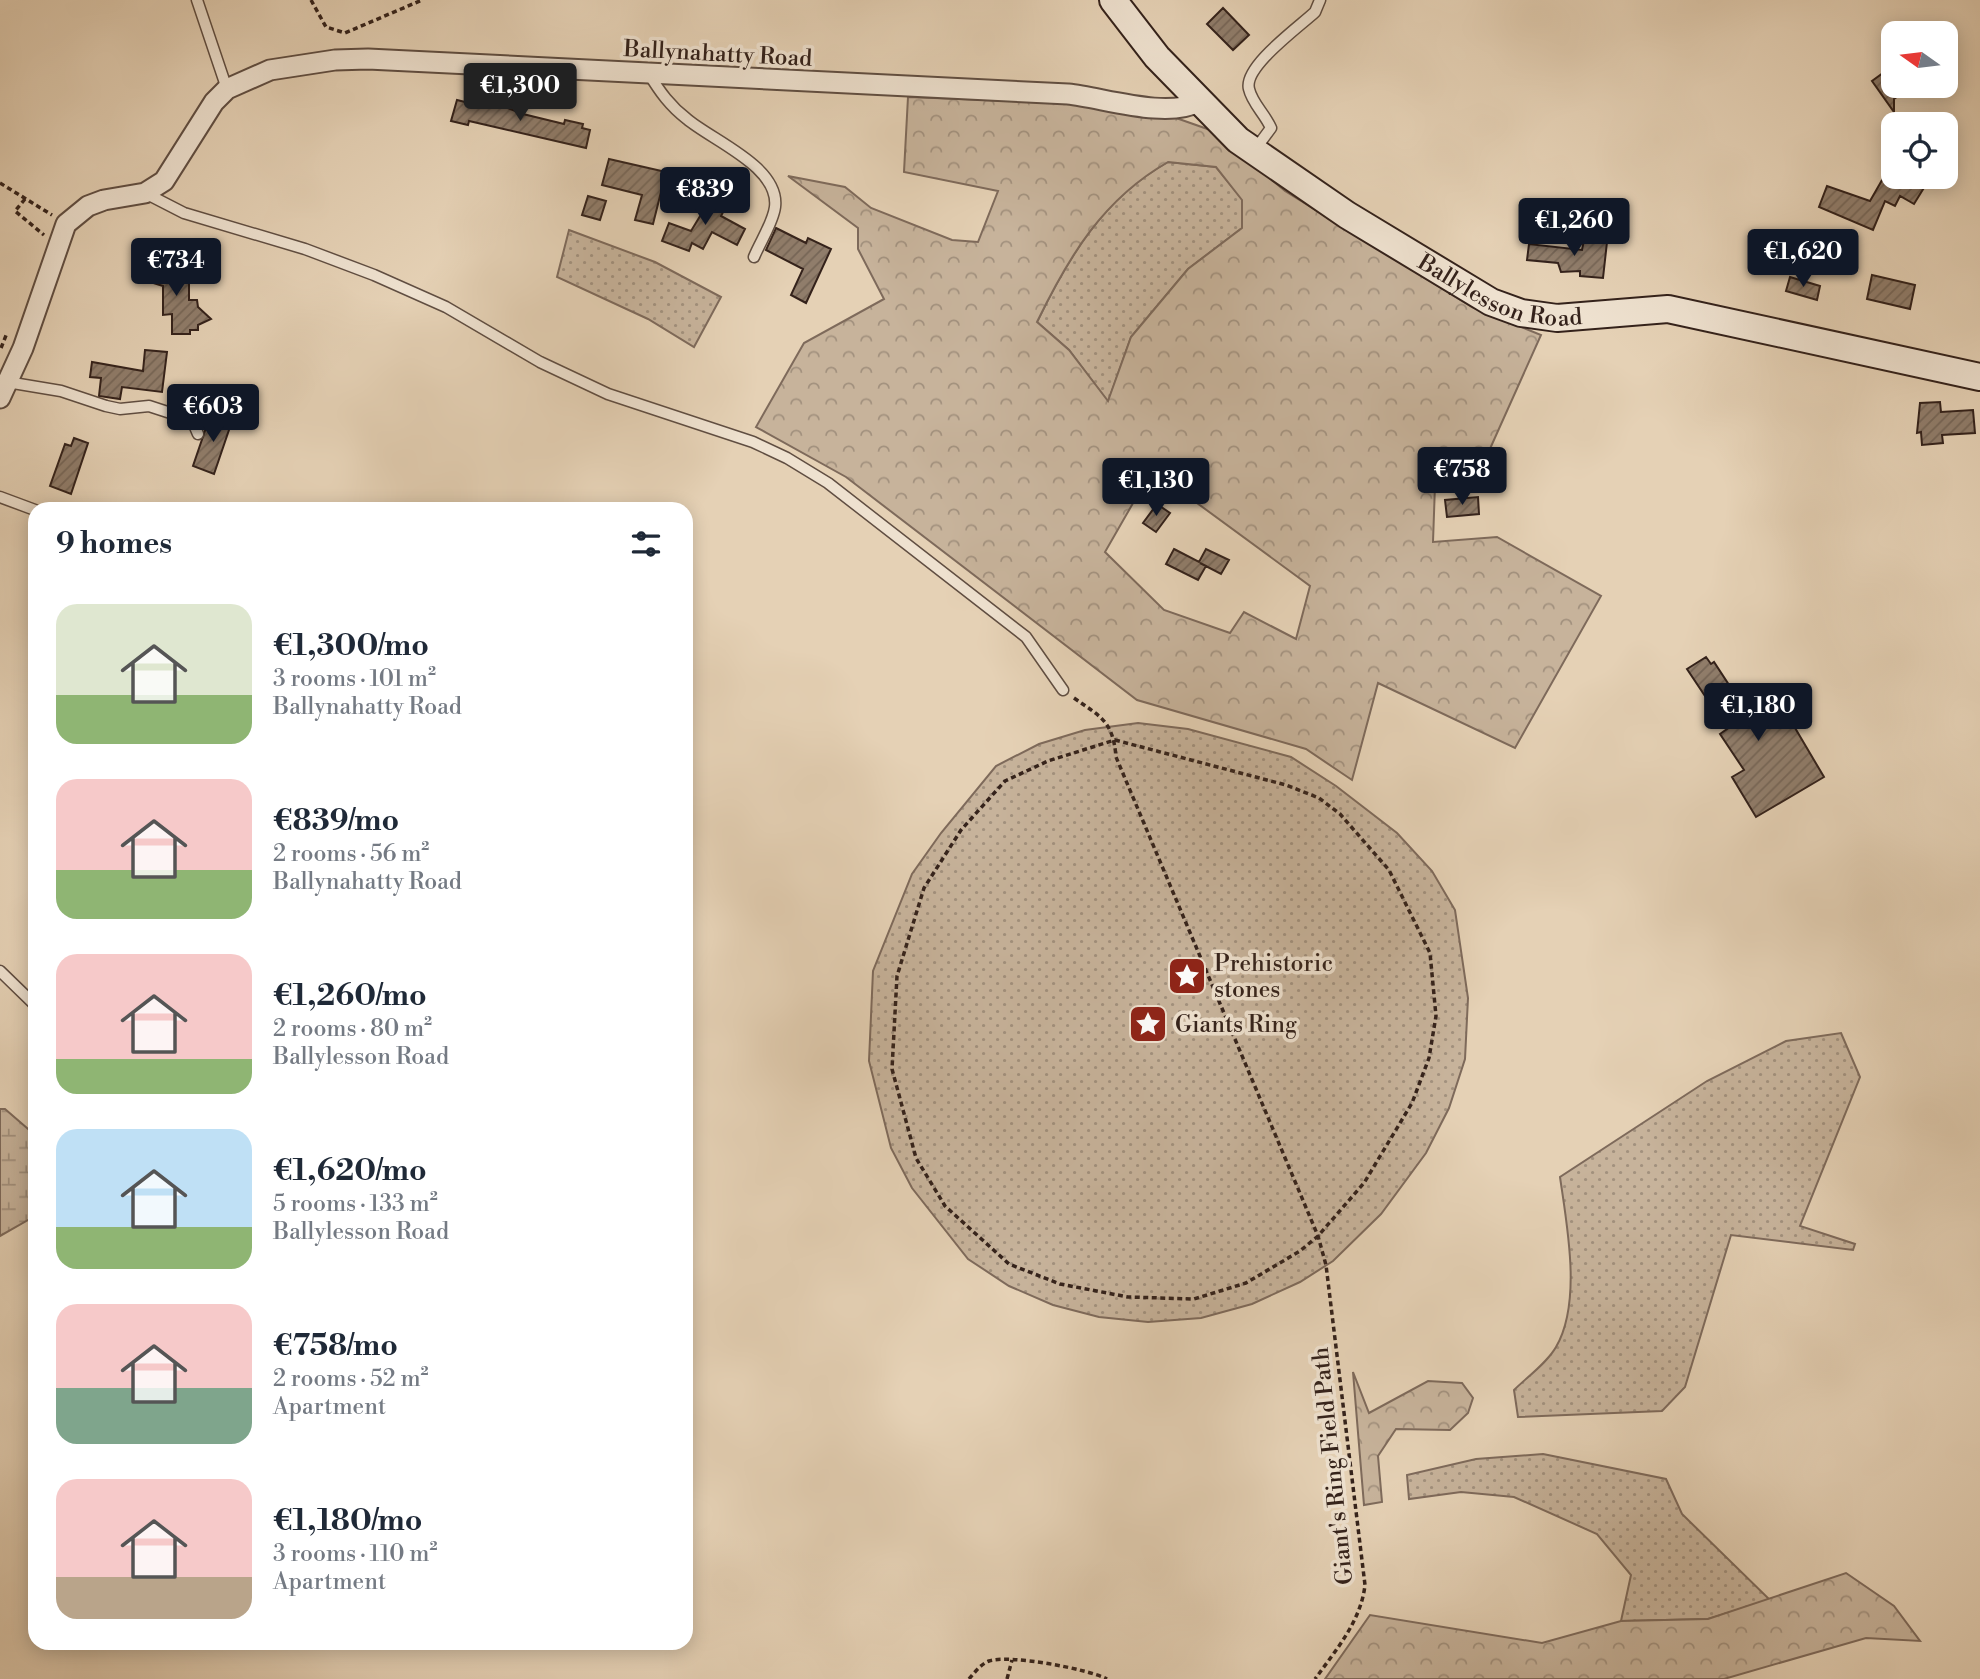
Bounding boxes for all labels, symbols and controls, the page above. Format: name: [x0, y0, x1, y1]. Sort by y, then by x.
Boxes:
north arrow: [1881, 21, 1958, 98]
map controls: [1881, 21, 1958, 189]
street label: Ballynahatty Road: [622, 35, 813, 73]
pin: €1,300: [463, 64, 577, 123]
text: €1,300: [480, 72, 560, 100]
button: locate: [1881, 112, 1958, 189]
pin: €839: [664, 168, 746, 227]
text: €839: [676, 176, 734, 204]
pin: €1,260: [1517, 198, 1631, 258]
text: €1,260: [1535, 207, 1613, 235]
pin: €1,620: [1746, 230, 1860, 289]
pin: €734: [135, 238, 217, 298]
text: €1,620: [1764, 238, 1842, 266]
text: €734: [147, 247, 205, 275]
street label: Ballylesson Road: [1412, 248, 1583, 333]
pin: €603: [172, 384, 254, 444]
text: €603: [183, 393, 243, 421]
pin: €758: [1421, 448, 1503, 507]
text: €758: [1434, 456, 1490, 484]
pin: €1,130: [1099, 458, 1213, 518]
text: €1,130: [1118, 467, 1194, 495]
text: 9 homes: [56, 525, 172, 563]
icon: filters: [627, 525, 665, 563]
text: €1,300/mo: [273, 627, 429, 665]
icon: home: [112, 632, 196, 716]
text: 3 rooms · 101 m²: [273, 665, 436, 693]
pin: €1,180: [1701, 684, 1815, 743]
text: €1,180: [1720, 692, 1796, 720]
text: Ballynahatty Road: [273, 693, 462, 721]
text: €839/mo: [273, 802, 399, 840]
icon: home: [112, 807, 196, 891]
text: 2 rooms · 56 m²: [273, 840, 429, 868]
text: Ballynahatty Road: [273, 868, 462, 896]
place label: Prehistoric stones: [1214, 950, 1333, 1004]
place icon: Prehistoric stones: [1166, 955, 1208, 997]
text: €1,260/mo: [273, 977, 427, 1015]
icon: home: [112, 982, 196, 1066]
place icon: Giants Ring: [1127, 1003, 1169, 1045]
place label: Giants Ring: [1175, 1011, 1297, 1039]
text: 2 rooms · 80 m²: [273, 1015, 432, 1043]
text: Ballylesson Road: [273, 1043, 449, 1071]
text: €1,620/mo: [273, 1152, 427, 1190]
icon: home: [112, 1157, 196, 1241]
text: 5 rooms · 133 m²: [273, 1190, 438, 1218]
text: Ballylesson Road: [273, 1218, 449, 1246]
text: €758/mo: [273, 1327, 398, 1365]
icon: home: [112, 1332, 196, 1416]
street label: Giant's Ring Field Path: [1307, 1345, 1359, 1586]
text: 2 rooms · 52 m²: [273, 1365, 429, 1393]
text: Apartment: [273, 1393, 386, 1421]
text: €1,180/mo: [273, 1502, 422, 1540]
icon: home: [112, 1507, 196, 1591]
text: 3 rooms · 110 m²: [273, 1540, 437, 1568]
text: Apartment: [273, 1568, 386, 1596]

